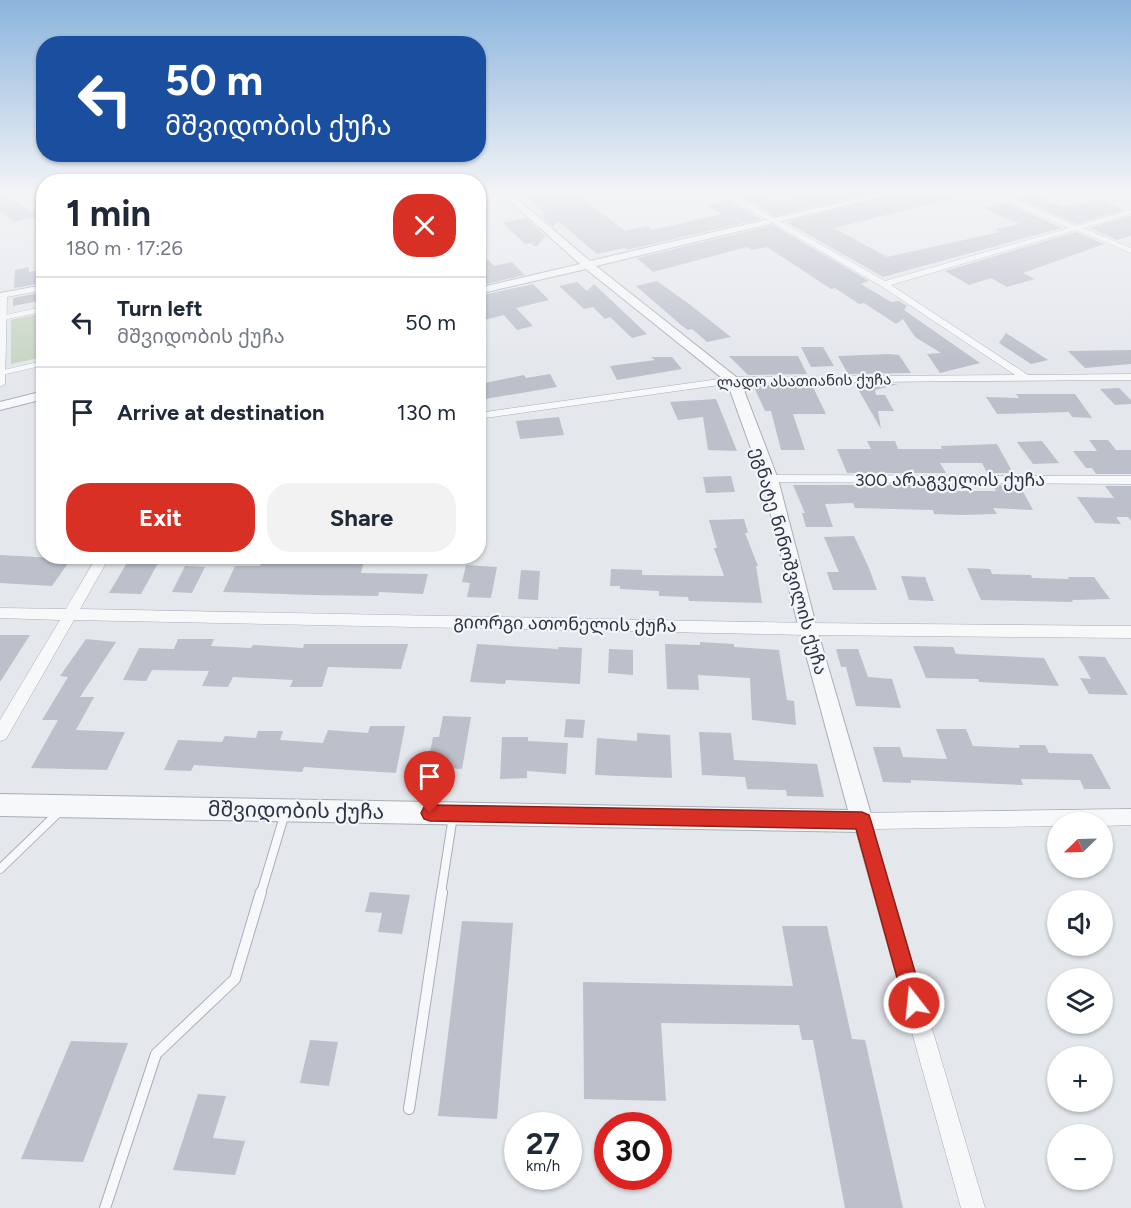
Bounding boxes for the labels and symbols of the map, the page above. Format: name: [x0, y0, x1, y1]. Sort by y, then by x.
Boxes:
street label: ლადო ასათიანის ქუჩა: [717, 370, 891, 392]
street label: ეგნატე ნინოშვილის ქუჩა: [746, 445, 832, 677]
street label: 300 არაგველის ქუჩა: [855, 469, 1045, 491]
street label: გიორგი ათონელის ქუჩა: [453, 611, 677, 637]
pin: [404, 751, 455, 813]
street label: მშვიდობის ქუჩა: [208, 796, 384, 825]
north arrow: [1047, 812, 1113, 878]
position arrow: [882, 971, 946, 1035]
speed limit sign: 30: [594, 1112, 672, 1190]

